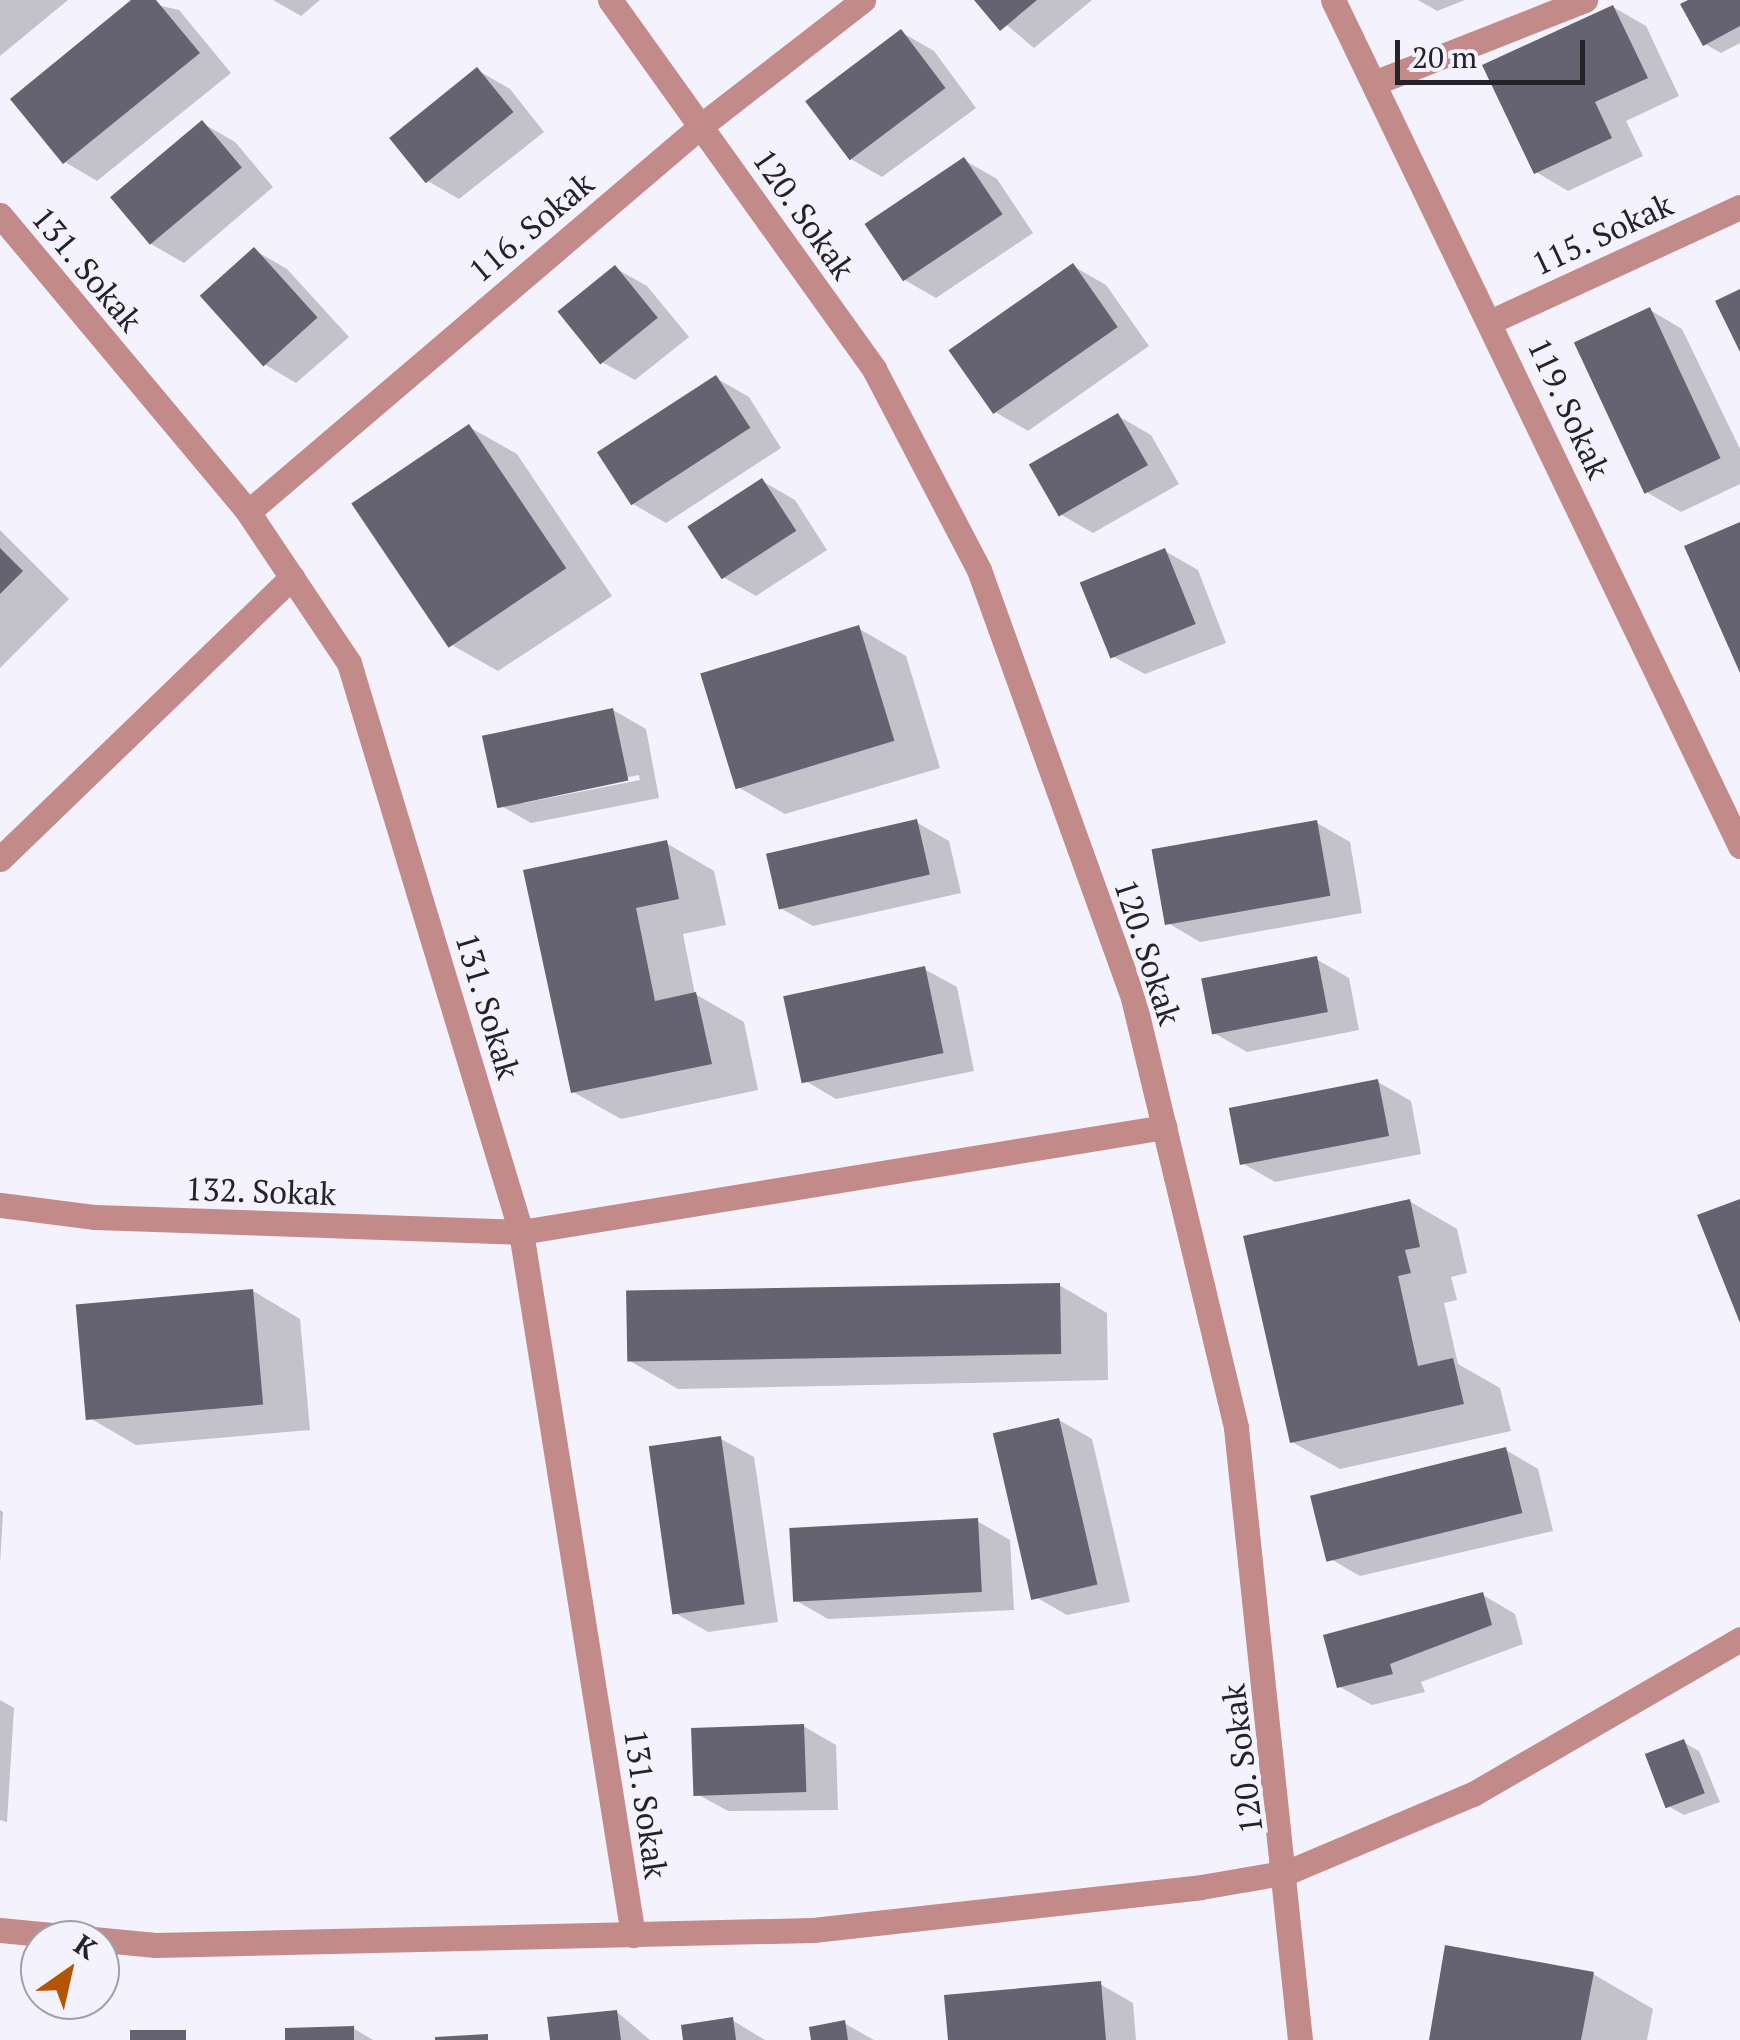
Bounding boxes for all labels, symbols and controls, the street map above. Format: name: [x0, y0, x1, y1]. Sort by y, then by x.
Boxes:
scale bar: [1400, 20, 1590, 82]
text: 20 m: [1412, 37, 1477, 77]
street label: 120. Sokak: [745, 141, 863, 287]
street label: 116. Sokak: [460, 163, 602, 291]
street label: 115. Sokak: [1525, 185, 1679, 283]
street label: 131. Sokak: [23, 198, 151, 340]
street label: 119. Sokak: [1520, 331, 1618, 485]
street label: 120. Sokak: [1106, 874, 1190, 1030]
street label: 131. Sokak: [447, 928, 529, 1084]
street label: 132. Sokak: [184, 1169, 338, 1213]
street label: 120. Sokak: [1214, 1681, 1270, 1837]
street label: 131. Sokak: [616, 1726, 676, 1882]
north arrow: [20, 1920, 120, 2020]
text: K: [67, 1925, 105, 1967]

